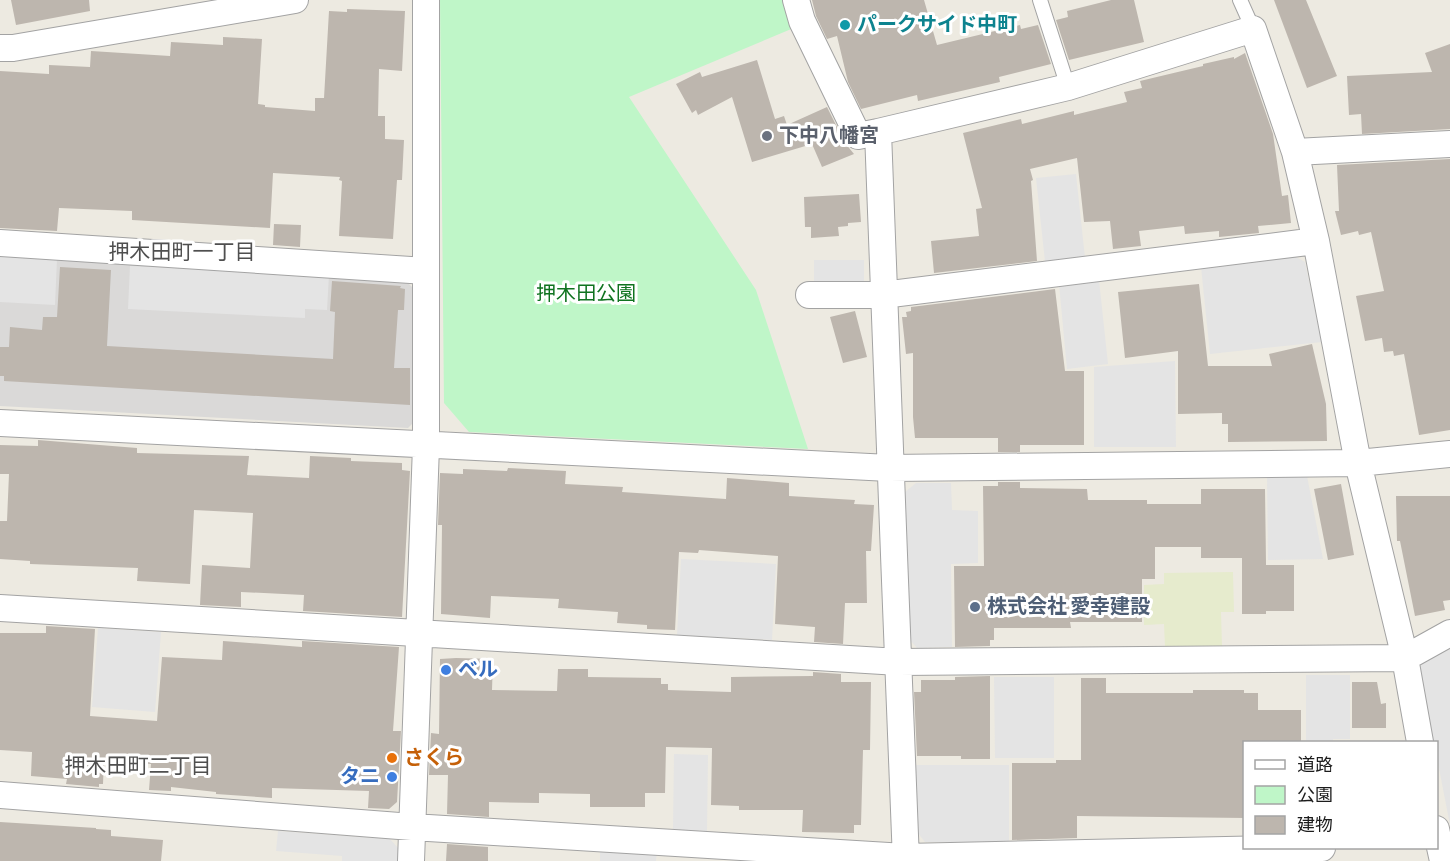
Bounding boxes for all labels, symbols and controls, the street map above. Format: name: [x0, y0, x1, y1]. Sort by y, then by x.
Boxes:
place label: パークサイド中町: [857, 13, 1017, 37]
marker: パークサイド中町: [838, 18, 852, 32]
place label: 下中八幡宮: [779, 124, 879, 148]
marker: 下中八幡宮: [760, 129, 774, 143]
district label: 押木田町一丁目: [109, 240, 256, 265]
park label: 押木田公園: [536, 282, 636, 306]
place label: 株式会社 愛幸建設: [987, 595, 1150, 619]
marker: 株式会社 愛幸建設: [968, 600, 982, 614]
place label: ベル: [458, 658, 498, 682]
marker: ベル: [439, 663, 453, 677]
legend: [1243, 741, 1438, 849]
place label: さくら: [404, 746, 464, 770]
marker: さくら: [385, 751, 399, 765]
district label: 押木田町二丁目: [65, 754, 212, 779]
text: 道路: [1297, 755, 1333, 776]
place label: タニ: [340, 765, 380, 789]
marker: タニ: [385, 770, 399, 784]
text: 公園: [1297, 785, 1333, 806]
text: 建物: [1297, 815, 1333, 836]

